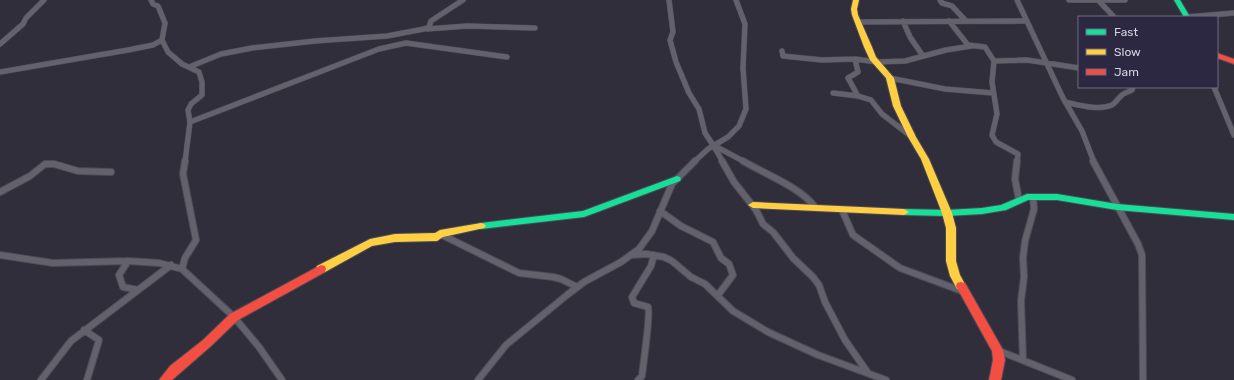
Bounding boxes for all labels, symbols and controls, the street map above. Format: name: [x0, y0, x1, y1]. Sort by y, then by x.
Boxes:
legend: [1078, 16, 1218, 88]
text: Fast: [1114, 25, 1138, 39]
text: Slow: [1114, 45, 1141, 59]
text: Jam: [1114, 65, 1139, 79]

